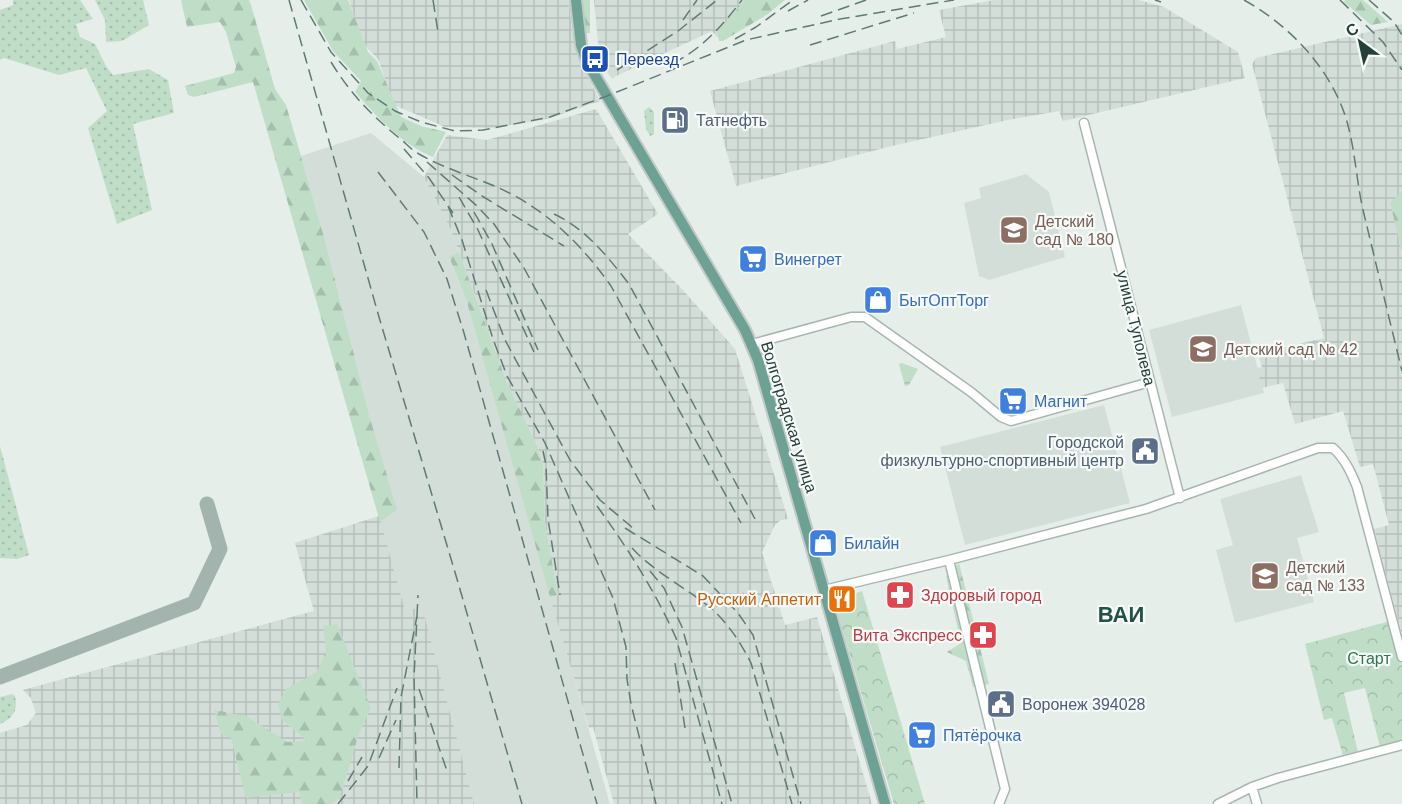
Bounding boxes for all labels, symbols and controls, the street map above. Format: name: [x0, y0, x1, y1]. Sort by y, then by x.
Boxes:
north arrow: [1330, 12, 1390, 72]
text: С: [1343, 19, 1362, 40]
bus stop icon: Переезд: [579, 43, 611, 75]
place label: Переезд: [616, 51, 680, 68]
fuel station icon: Татнефть: [659, 104, 691, 136]
place label: Татнефть: [696, 112, 767, 129]
place label: Детский сад № 180: [1035, 213, 1114, 248]
school or university icon: Детский сад № 180: [998, 214, 1030, 246]
supermarket icon: Винегрет: [737, 243, 769, 275]
place label: Винегрет: [774, 251, 842, 268]
street label: улица Туполева: [1113, 269, 1159, 387]
shop icon: БытОптТорг: [862, 284, 894, 316]
place label: БытОптТорг: [899, 292, 989, 309]
school or university icon: Детский сад № 42: [1187, 333, 1219, 365]
street label: Волгоградская улица: [758, 339, 820, 495]
place label: Детский сад № 42: [1224, 341, 1358, 358]
supermarket icon: Магнит: [997, 385, 1029, 417]
place label: Магнит: [1034, 393, 1088, 410]
place label: Городской физкультурно-спортивный центр: [880, 434, 1124, 469]
public building icon: Городской физкультурно-спортивный центр: [1129, 435, 1161, 467]
shop icon: Билайн: [807, 527, 839, 559]
place label: Билайн: [844, 535, 899, 552]
place label: Детский сад № 133: [1286, 559, 1365, 594]
school or university icon: Детский сад № 133: [1249, 560, 1281, 592]
pharmacy icon: Здоровый город: [884, 579, 916, 611]
restaurant icon: Русский Аппетит: [826, 583, 858, 615]
place label: Здоровый город: [921, 587, 1042, 604]
place label: Русский Аппетит: [697, 591, 822, 608]
district label: ВАИ: [1098, 602, 1144, 627]
pharmacy icon: Вита Экспресс: [967, 619, 999, 651]
place label: Вита Экспресс: [853, 627, 962, 644]
park label: Старт: [1347, 650, 1391, 667]
public building icon: Воронеж 394028: [985, 688, 1017, 720]
place label: Воронеж 394028: [1022, 696, 1146, 713]
supermarket icon: Пятёрочка: [906, 719, 938, 751]
place label: Пятёрочка: [943, 727, 1022, 744]

